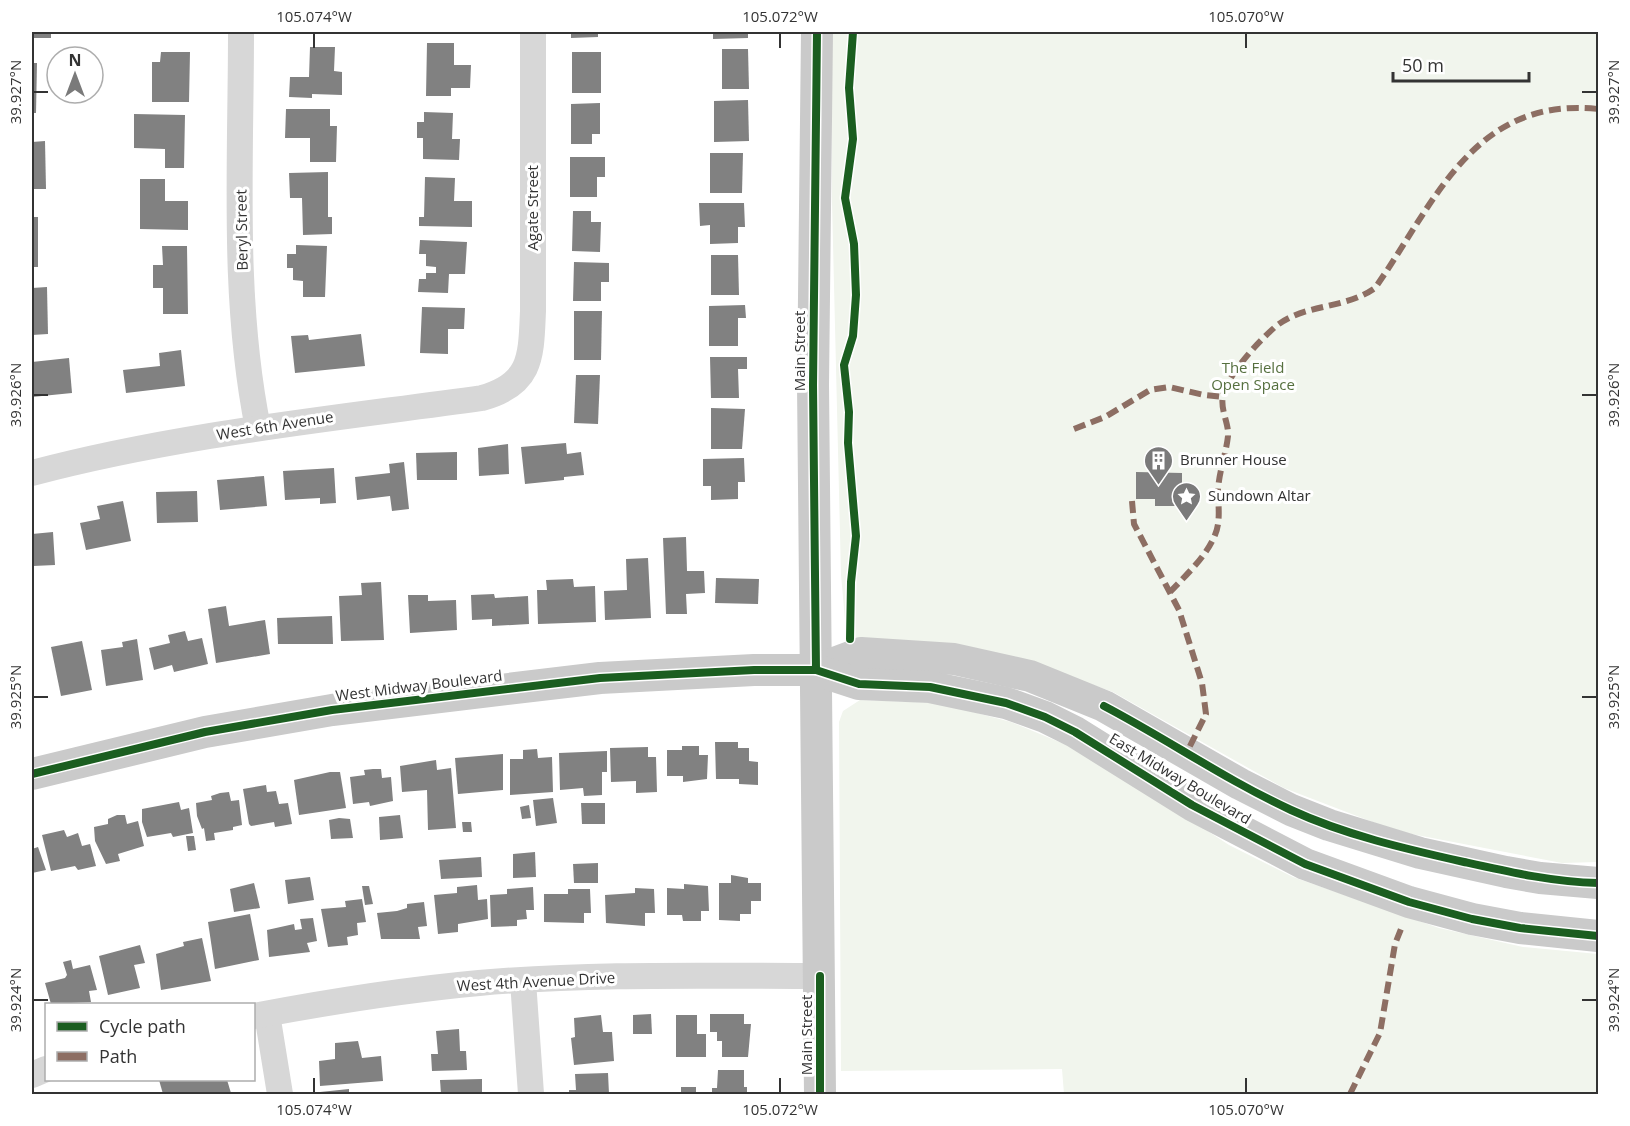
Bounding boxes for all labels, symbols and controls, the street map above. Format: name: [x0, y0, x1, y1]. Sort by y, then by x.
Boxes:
text: 105.074°W: [276, 6, 352, 26]
text: 105.072°W: [742, 6, 818, 26]
text: 105.070°W: [1208, 6, 1284, 26]
north arrow: [45, 45, 105, 105]
scale bar: [1393, 45, 1530, 83]
text: N: [68, 49, 82, 71]
text: 50 m: [1402, 53, 1444, 77]
text: 39.927°N: [5, 60, 25, 124]
text: 39.927°N: [1603, 60, 1623, 124]
street label: Agate Street: [522, 165, 542, 251]
street label: Beryl Street: [230, 189, 252, 271]
street label: Main Street: [789, 311, 809, 391]
park label: The Field Open Space: [1211, 357, 1295, 394]
text: 39.926°N: [5, 363, 25, 427]
text: 39.926°N: [1603, 363, 1623, 427]
street label: West 6th Avenue: [215, 406, 335, 444]
building icon: Brunner House: [1143, 444, 1175, 486]
place label: Brunner House: [1180, 449, 1287, 469]
place icon: Sundown Altar: [1171, 480, 1203, 522]
place label: Sundown Altar: [1208, 485, 1311, 505]
text: 39.925°N: [5, 665, 25, 729]
street label: West Midway Boulevard: [334, 665, 503, 705]
text: 39.925°N: [1603, 665, 1623, 729]
street label: East Midway Boulevard: [1106, 728, 1255, 828]
street label: West 4th Avenue Drive: [456, 967, 616, 995]
text: 39.924°N: [5, 968, 25, 1032]
text: 39.924°N: [1603, 968, 1623, 1032]
street label: Main Street: [796, 995, 816, 1075]
legend: [45, 1003, 255, 1081]
text: Cycle path: [99, 1014, 186, 1038]
text: Path: [99, 1044, 137, 1068]
text: 105.074°W: [276, 1099, 352, 1119]
text: 105.072°W: [742, 1099, 818, 1119]
text: 105.070°W: [1208, 1099, 1284, 1119]

